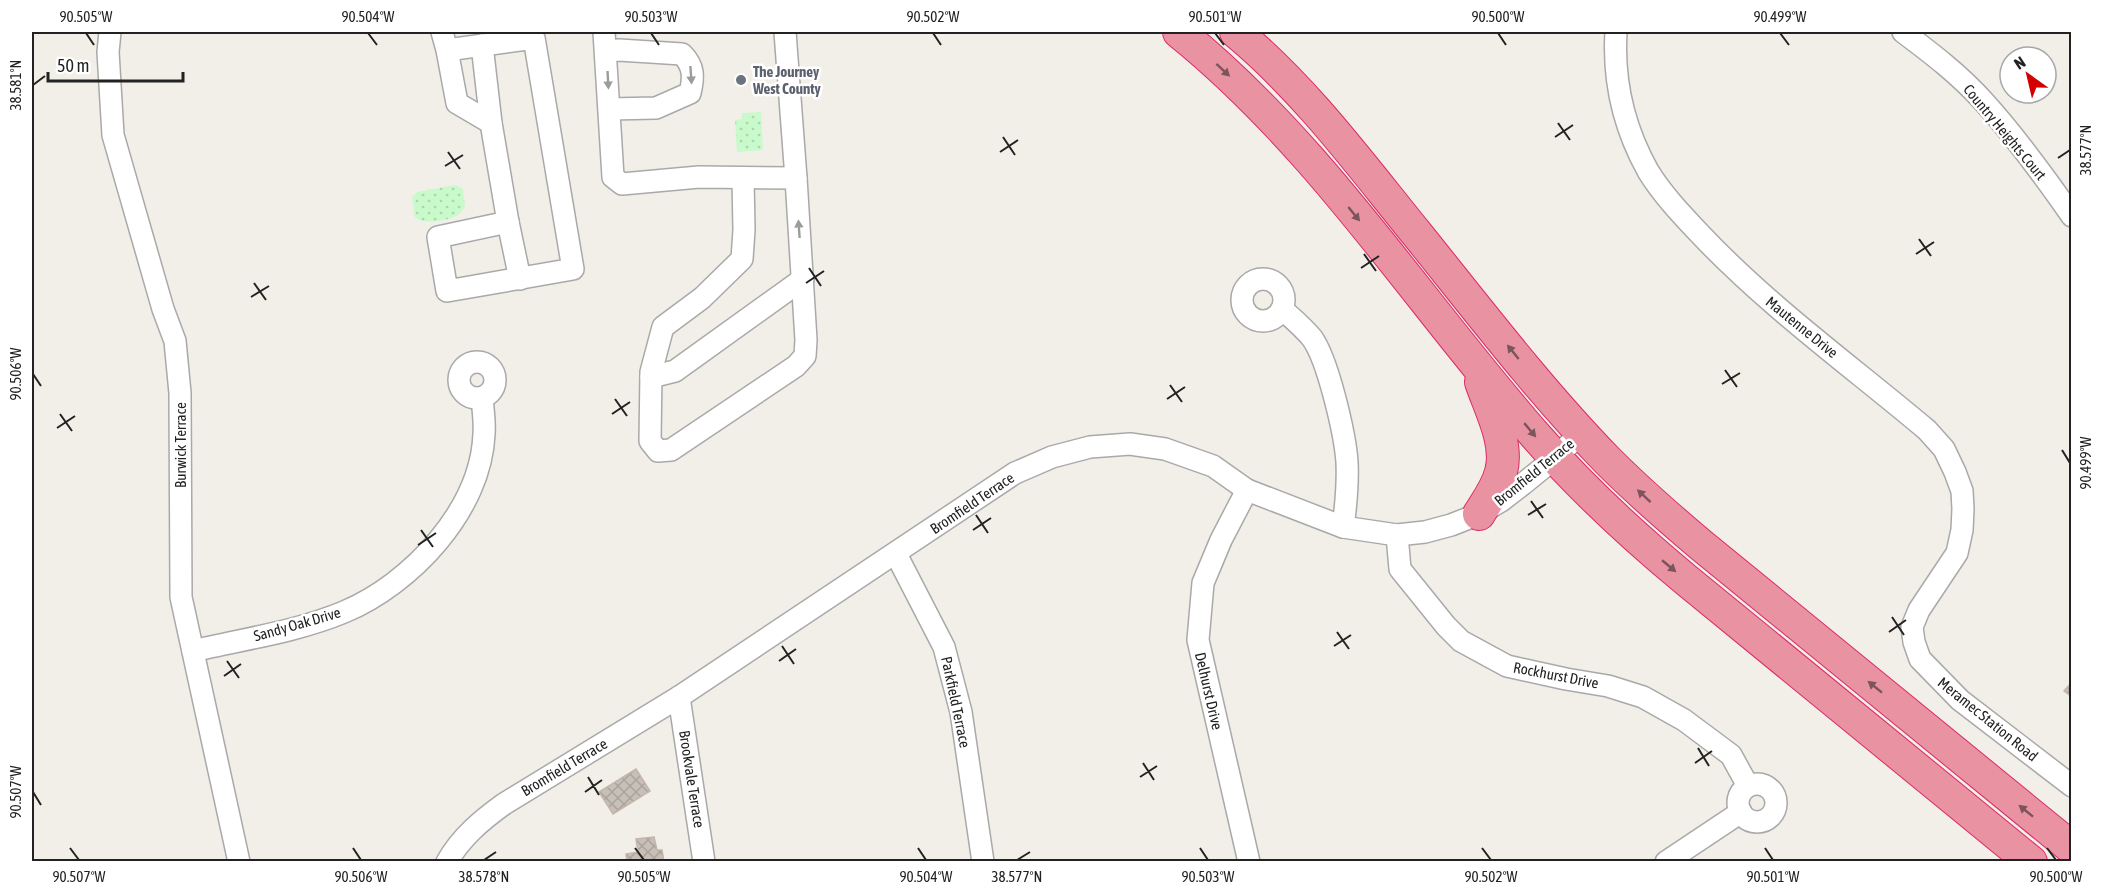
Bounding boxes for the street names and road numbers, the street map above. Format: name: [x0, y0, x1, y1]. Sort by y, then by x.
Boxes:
street label: Country Heights Court: [1960, 81, 2050, 183]
street label: Mautenne Drive: [1763, 293, 1842, 361]
street label: Burwick Terrace: [172, 402, 189, 488]
street label: Bromfield Terrace: [1491, 435, 1577, 509]
street label: Bromfield Terrace: [927, 469, 1017, 537]
street label: Sandy Oak Drive: [252, 603, 342, 644]
street label: Delhurst Drive: [1192, 651, 1226, 732]
street label: Parkfield Terrace: [938, 655, 974, 749]
street label: Rockhurst Drive: [1512, 658, 1600, 692]
street label: Meramec Station Road: [1935, 674, 2041, 764]
street label: Brookvale Terrace: [676, 729, 708, 829]
street label: Bromfield Terrace: [518, 735, 610, 799]

